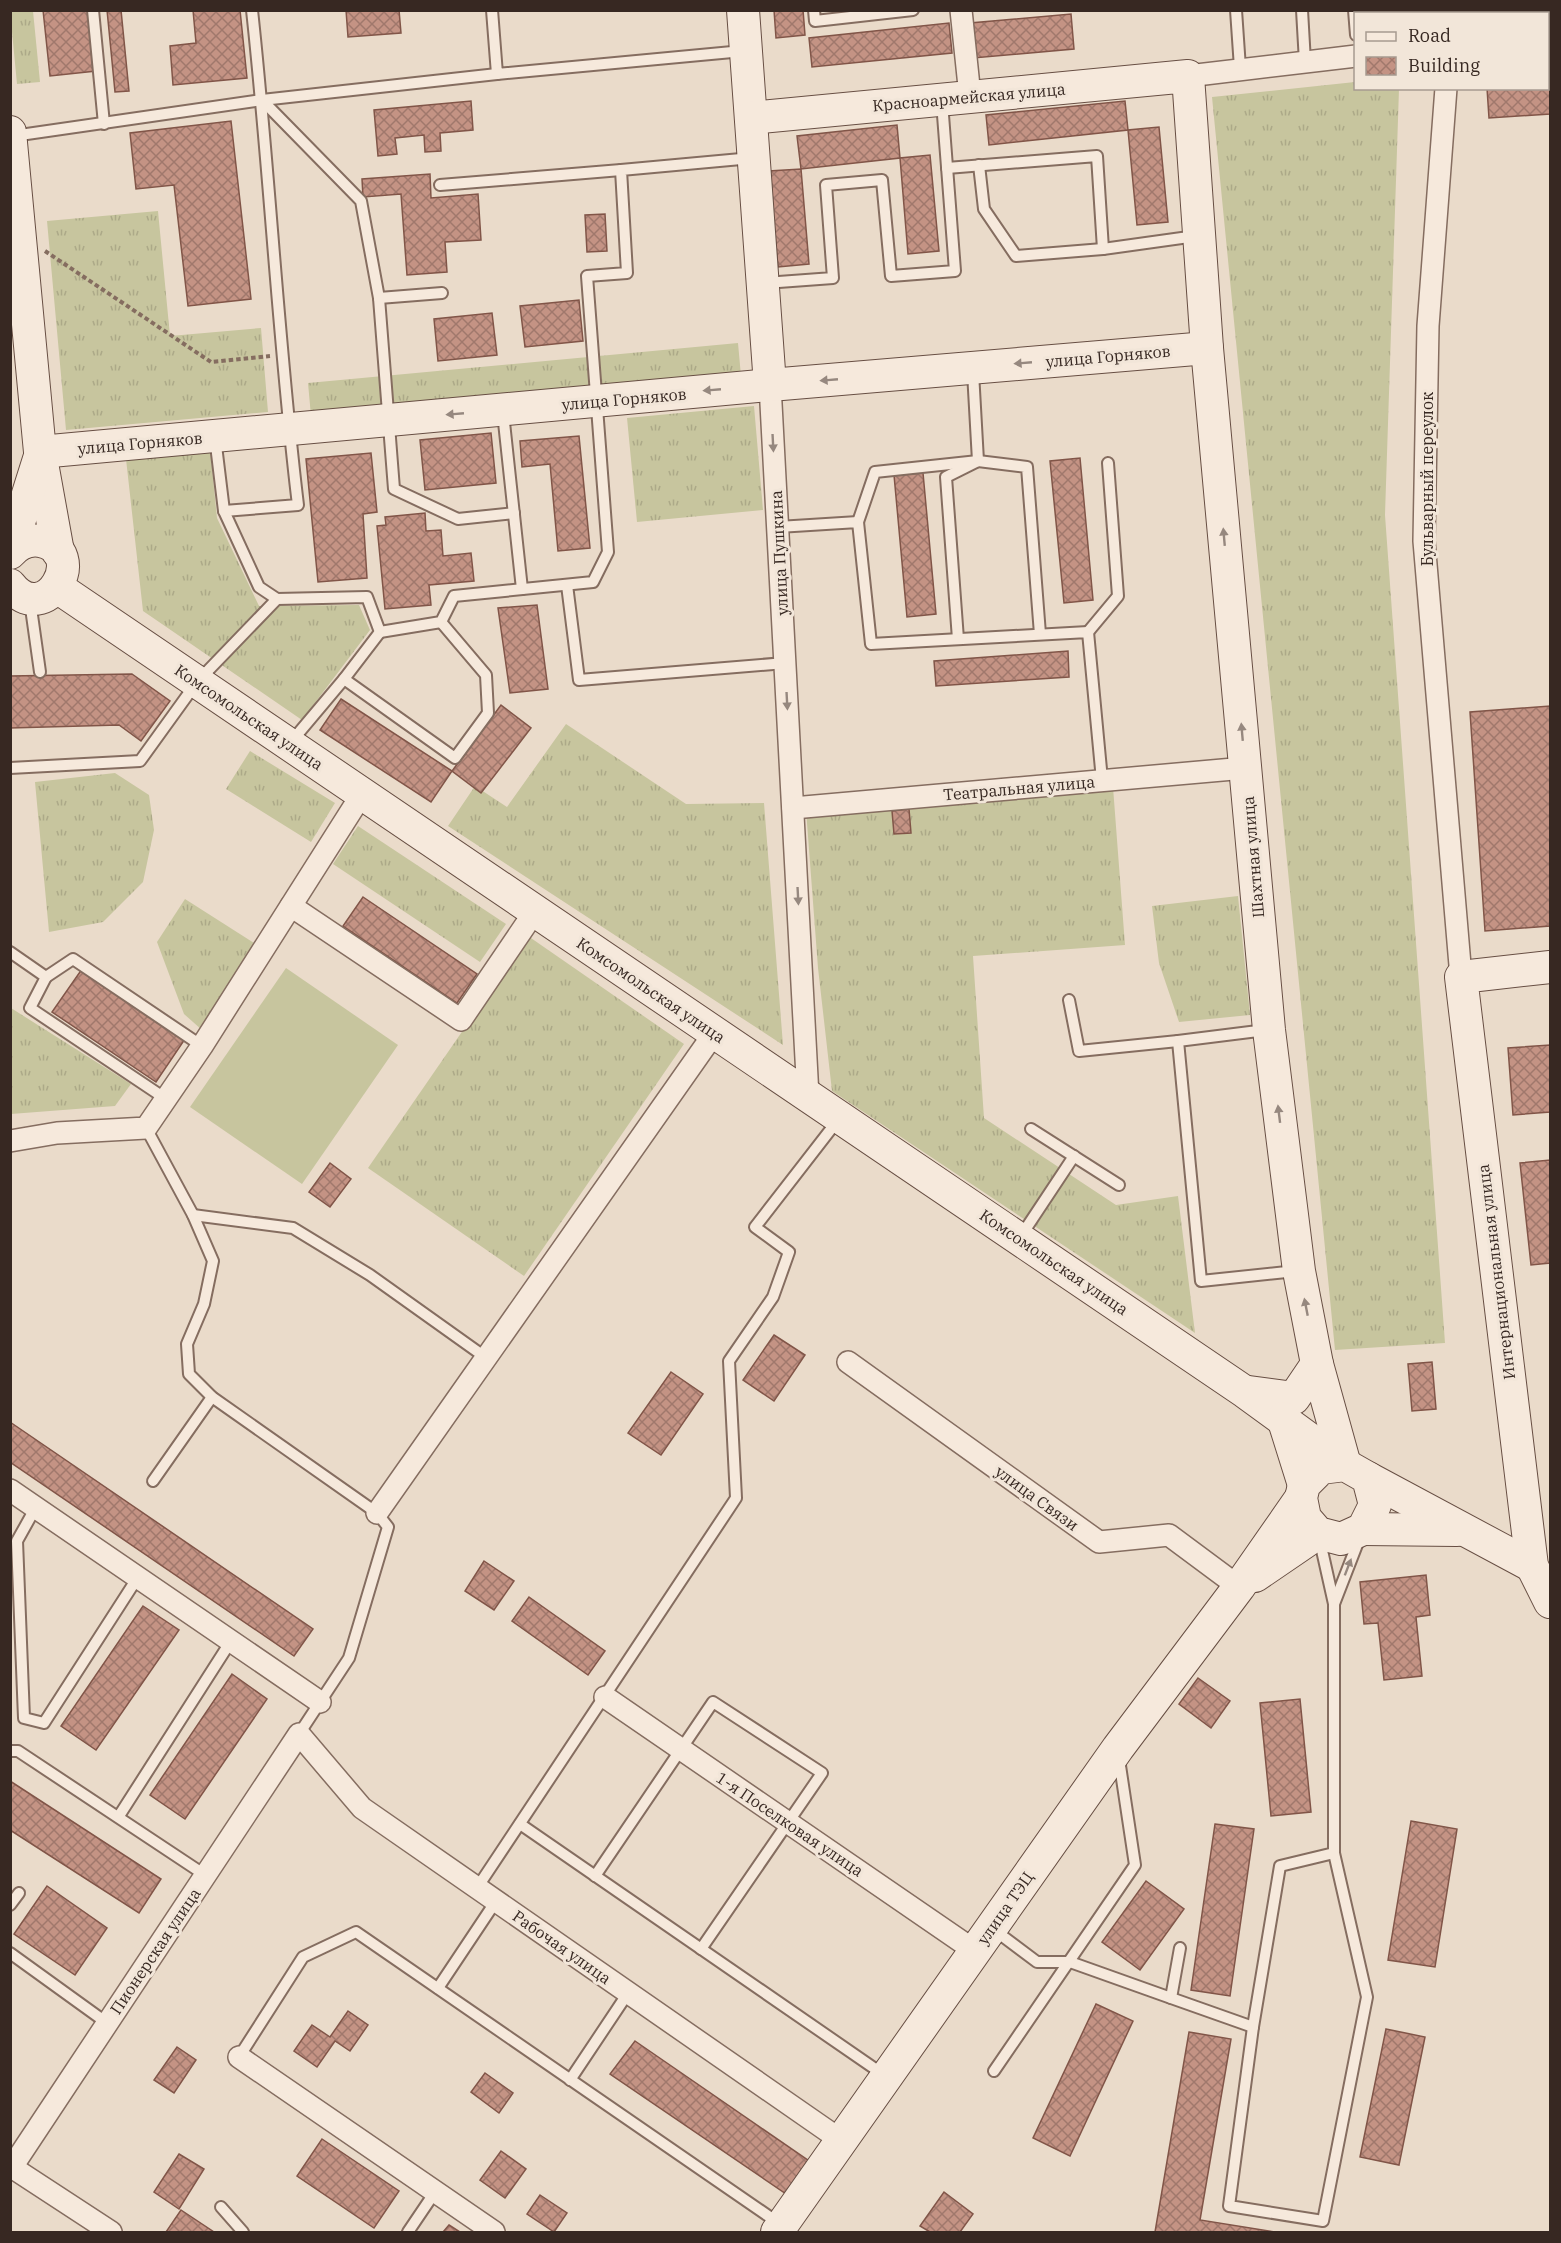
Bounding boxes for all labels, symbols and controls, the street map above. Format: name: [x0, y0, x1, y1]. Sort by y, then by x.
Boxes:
legend: [1354, 12, 1549, 90]
text: Road: [1408, 24, 1451, 47]
text: Building: [1408, 54, 1480, 77]
street label: Красноармейская улица: [872, 79, 1067, 115]
street label: улица Горняков: [1045, 341, 1171, 371]
one-way arrow: [1014, 358, 1033, 368]
one-way arrow: [819, 375, 838, 385]
street label: улица Горняков: [561, 384, 687, 414]
one-way arrow: [702, 385, 721, 395]
street label: Бульварный переулок: [1417, 391, 1437, 566]
one-way arrow: [446, 409, 465, 419]
street label: улица Горняков: [77, 428, 203, 458]
one-way arrow: [769, 434, 778, 453]
street label: улица Пушкина: [766, 490, 792, 616]
one-way arrow: [1219, 528, 1229, 547]
street label: Комсомольская улица: [171, 660, 327, 774]
one-way arrow: [783, 691, 792, 710]
one-way arrow: [1237, 722, 1247, 741]
street label: Театральная улица: [942, 771, 1096, 805]
street label: Шахтная улица: [1238, 795, 1268, 919]
one-way arrow: [793, 886, 802, 905]
street label: Комсомольская улица: [573, 933, 729, 1047]
one-way arrow: [1274, 1104, 1284, 1123]
street label: Интернациональная улица: [1473, 1163, 1519, 1381]
street label: Комсомольская улица: [976, 1205, 1132, 1319]
one-way arrow: [1301, 1297, 1310, 1316]
street label: улица Связи: [991, 1461, 1083, 1535]
one-way arrow: [1344, 1558, 1354, 1576]
street label: 1-я Поселковая улица: [713, 1767, 868, 1881]
street label: улица ТЭЦ: [973, 1868, 1037, 1948]
street label: Пионерская улица: [105, 1884, 205, 2018]
street label: Рабочая улица: [509, 1906, 615, 1988]

